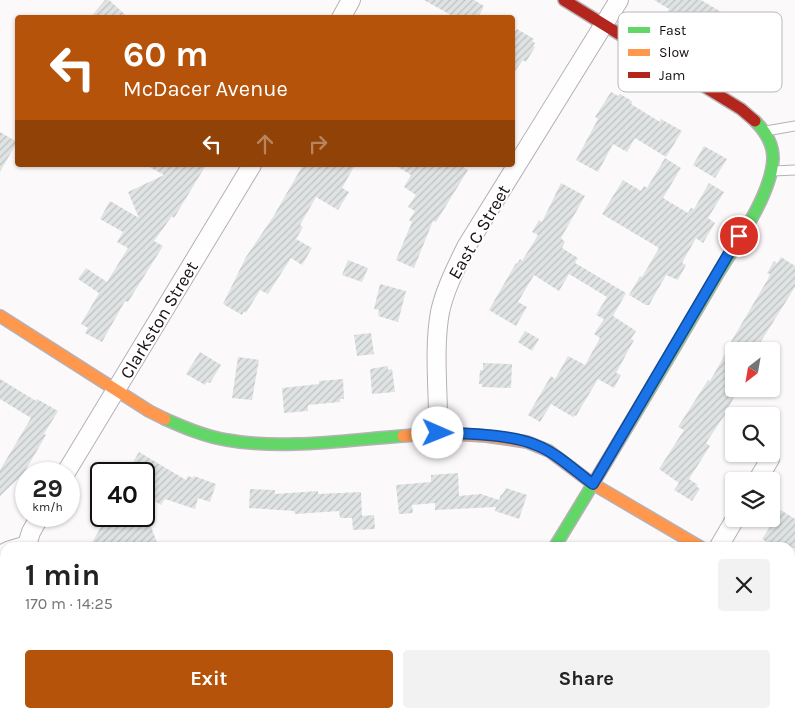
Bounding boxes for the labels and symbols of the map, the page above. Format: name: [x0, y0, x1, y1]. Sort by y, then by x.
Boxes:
legend: [618, 12, 782, 92]
text: Fast: [659, 22, 686, 39]
text: Slow: [659, 44, 689, 61]
text: Jam: [659, 67, 685, 84]
street label: East C Street: [443, 181, 515, 283]
pin: [718, 215, 760, 257]
street label: Clarkston Street: [115, 257, 203, 383]
north arrow: [725, 342, 780, 398]
position arrow: [411, 406, 463, 458]
speed limit sign: 40: [90, 462, 155, 527]

